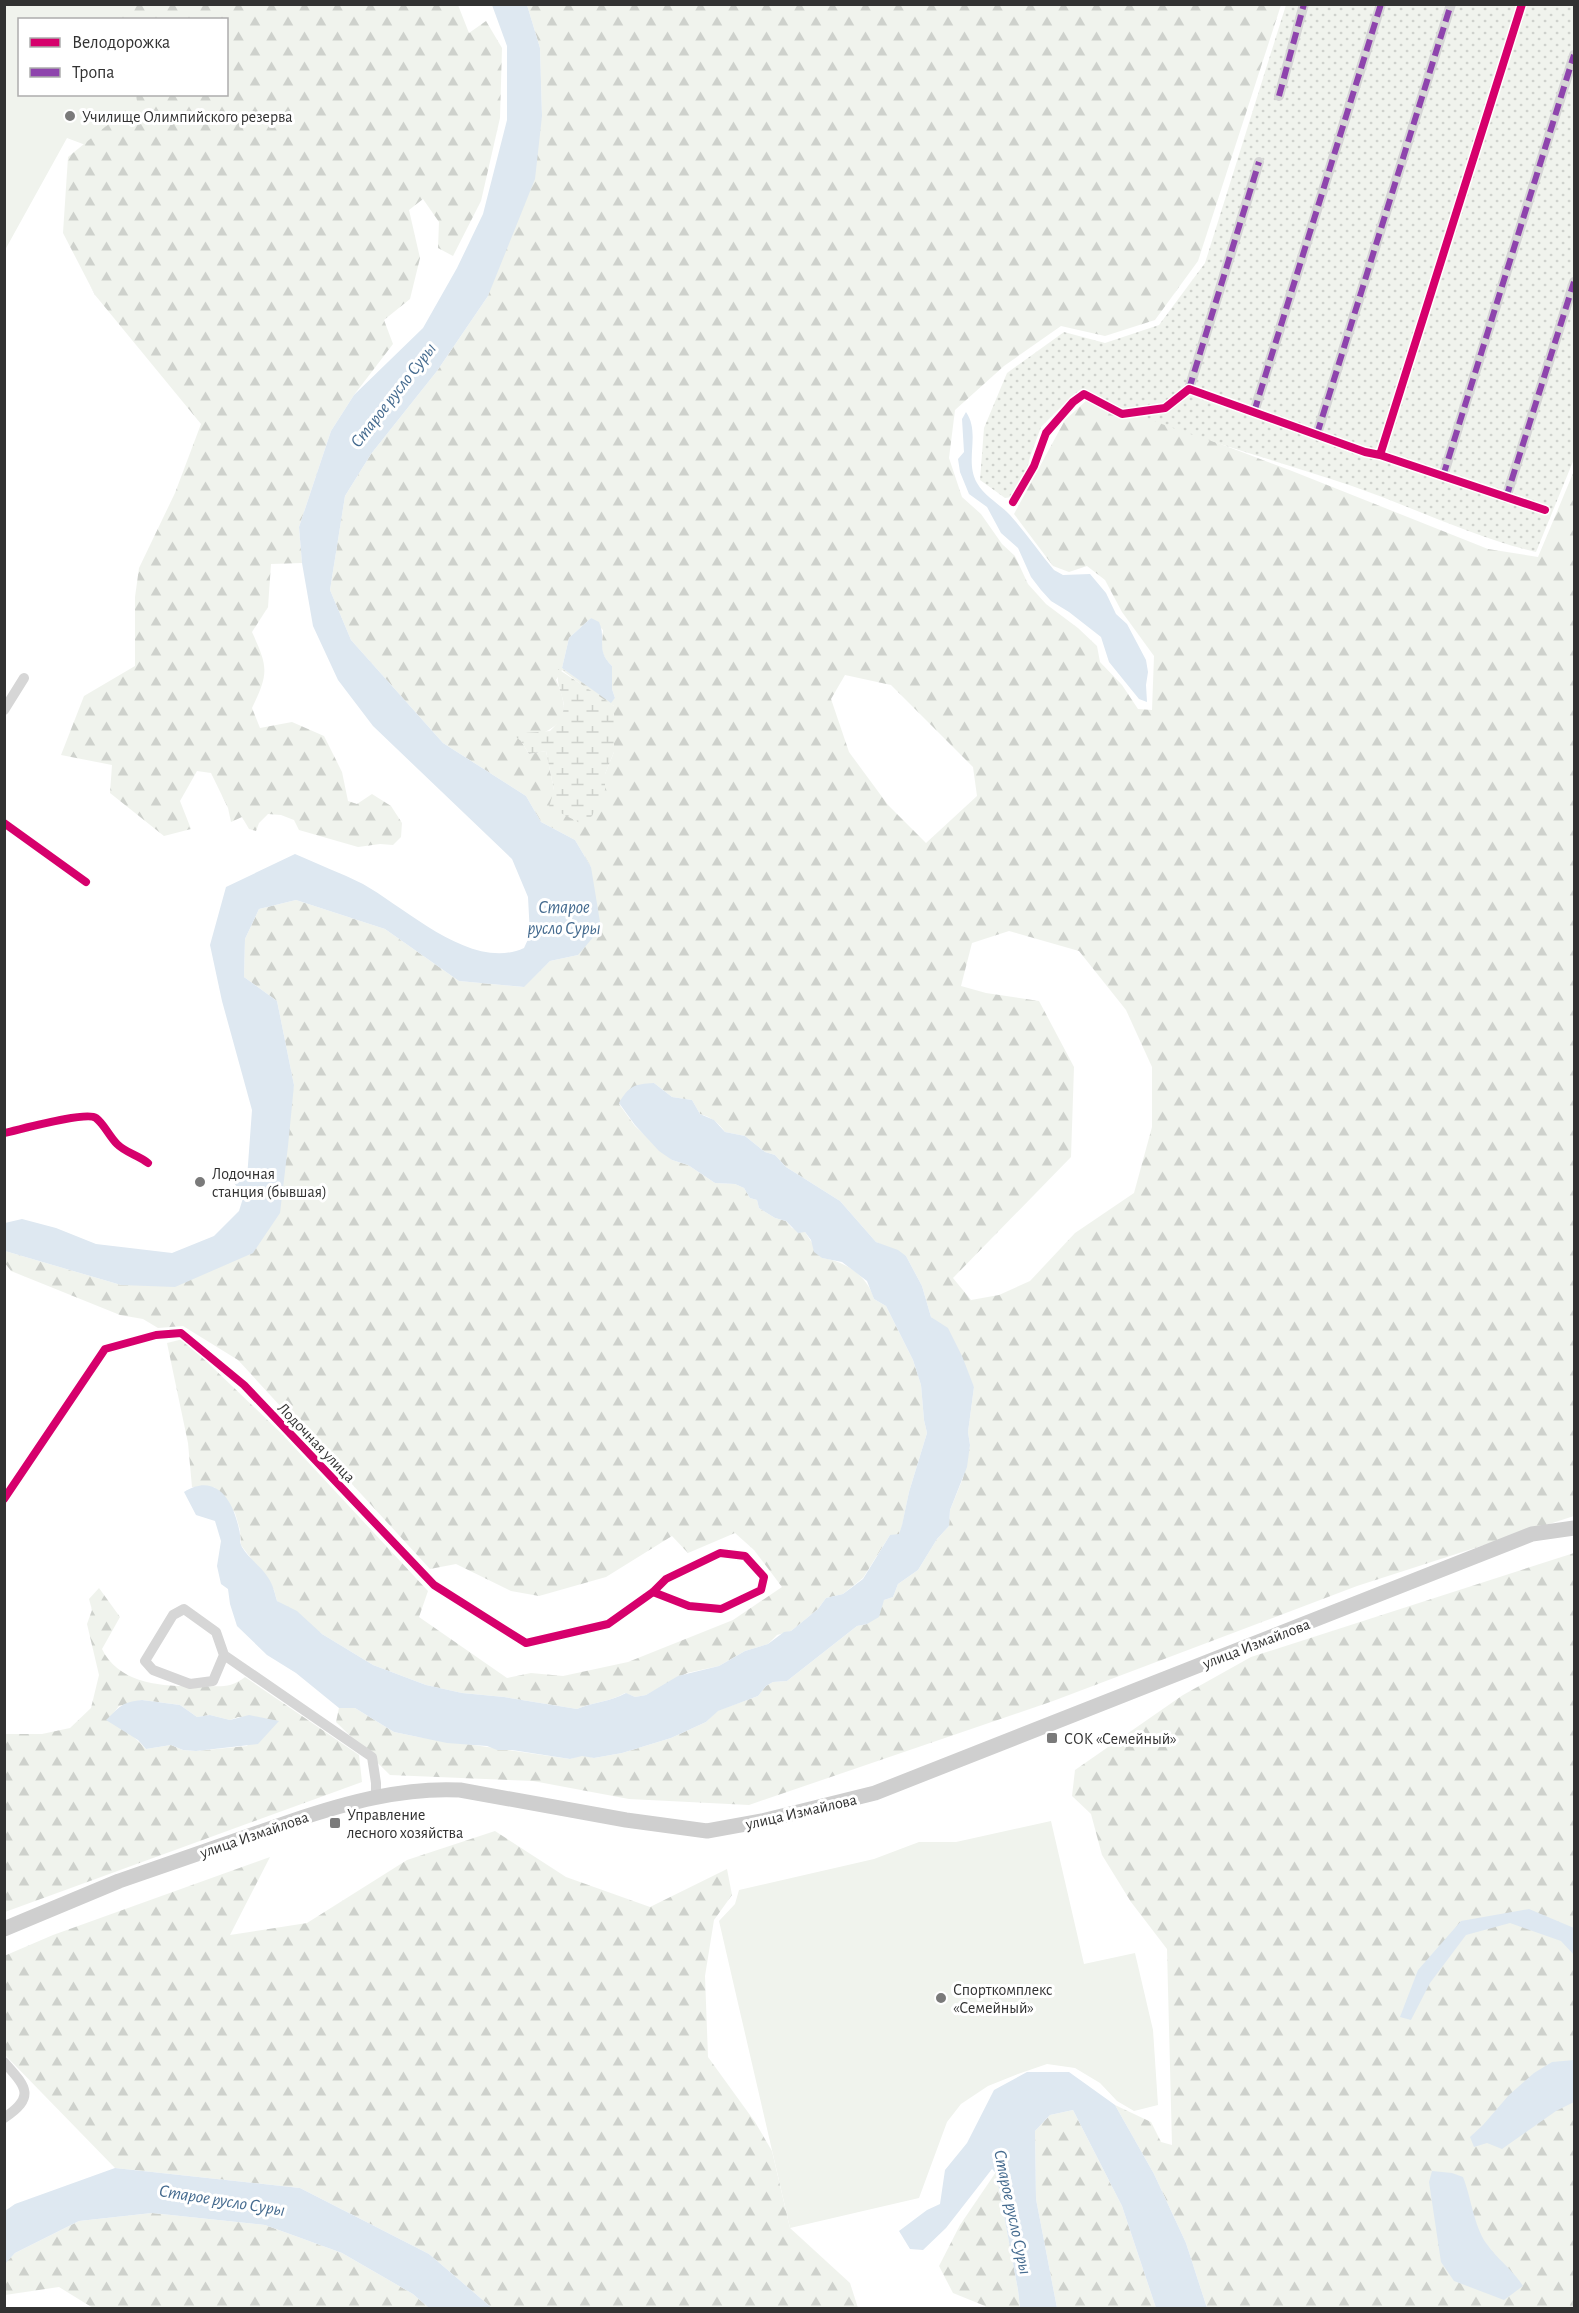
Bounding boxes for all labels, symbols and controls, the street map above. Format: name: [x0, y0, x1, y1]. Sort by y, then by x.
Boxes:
legend: [18, 18, 228, 96]
text: Велодорожка: [72, 34, 170, 52]
text: Тропа: [72, 64, 115, 82]
marker: Училище Олимпийского резерва: [63, 109, 77, 123]
place label: Училище Олимпийского резерва: [82, 109, 293, 125]
water label: Старое русло Суры: [348, 340, 440, 451]
water label: Старое русло Суры: [527, 899, 601, 938]
place label: Лодочная станция (бывшая): [212, 1166, 327, 1200]
marker: Лодочная станция (бывшая): [193, 1175, 207, 1189]
street label: Лодочная улица: [274, 1400, 358, 1486]
street label: улица Измайлова: [1200, 1616, 1313, 1673]
marker: СОК «Семейный»: [1045, 1731, 1059, 1745]
place label: СОК «Семейный»: [1064, 1731, 1177, 1747]
street label: улица Измайлова: [743, 1791, 859, 1834]
place label: Управление лесного хозяйства: [347, 1807, 463, 1841]
street label: улица Измайлова: [197, 1809, 311, 1862]
marker: Управление лесного хозяйства: [328, 1816, 342, 1830]
place label: Спорткомплекс «Семейный»: [953, 1982, 1053, 2016]
marker: Спорткомплекс «Семейный»: [934, 1991, 948, 2005]
water label: Старое русло Суры: [990, 2148, 1034, 2276]
water label: Старое русло Суры: [158, 2182, 286, 2220]

